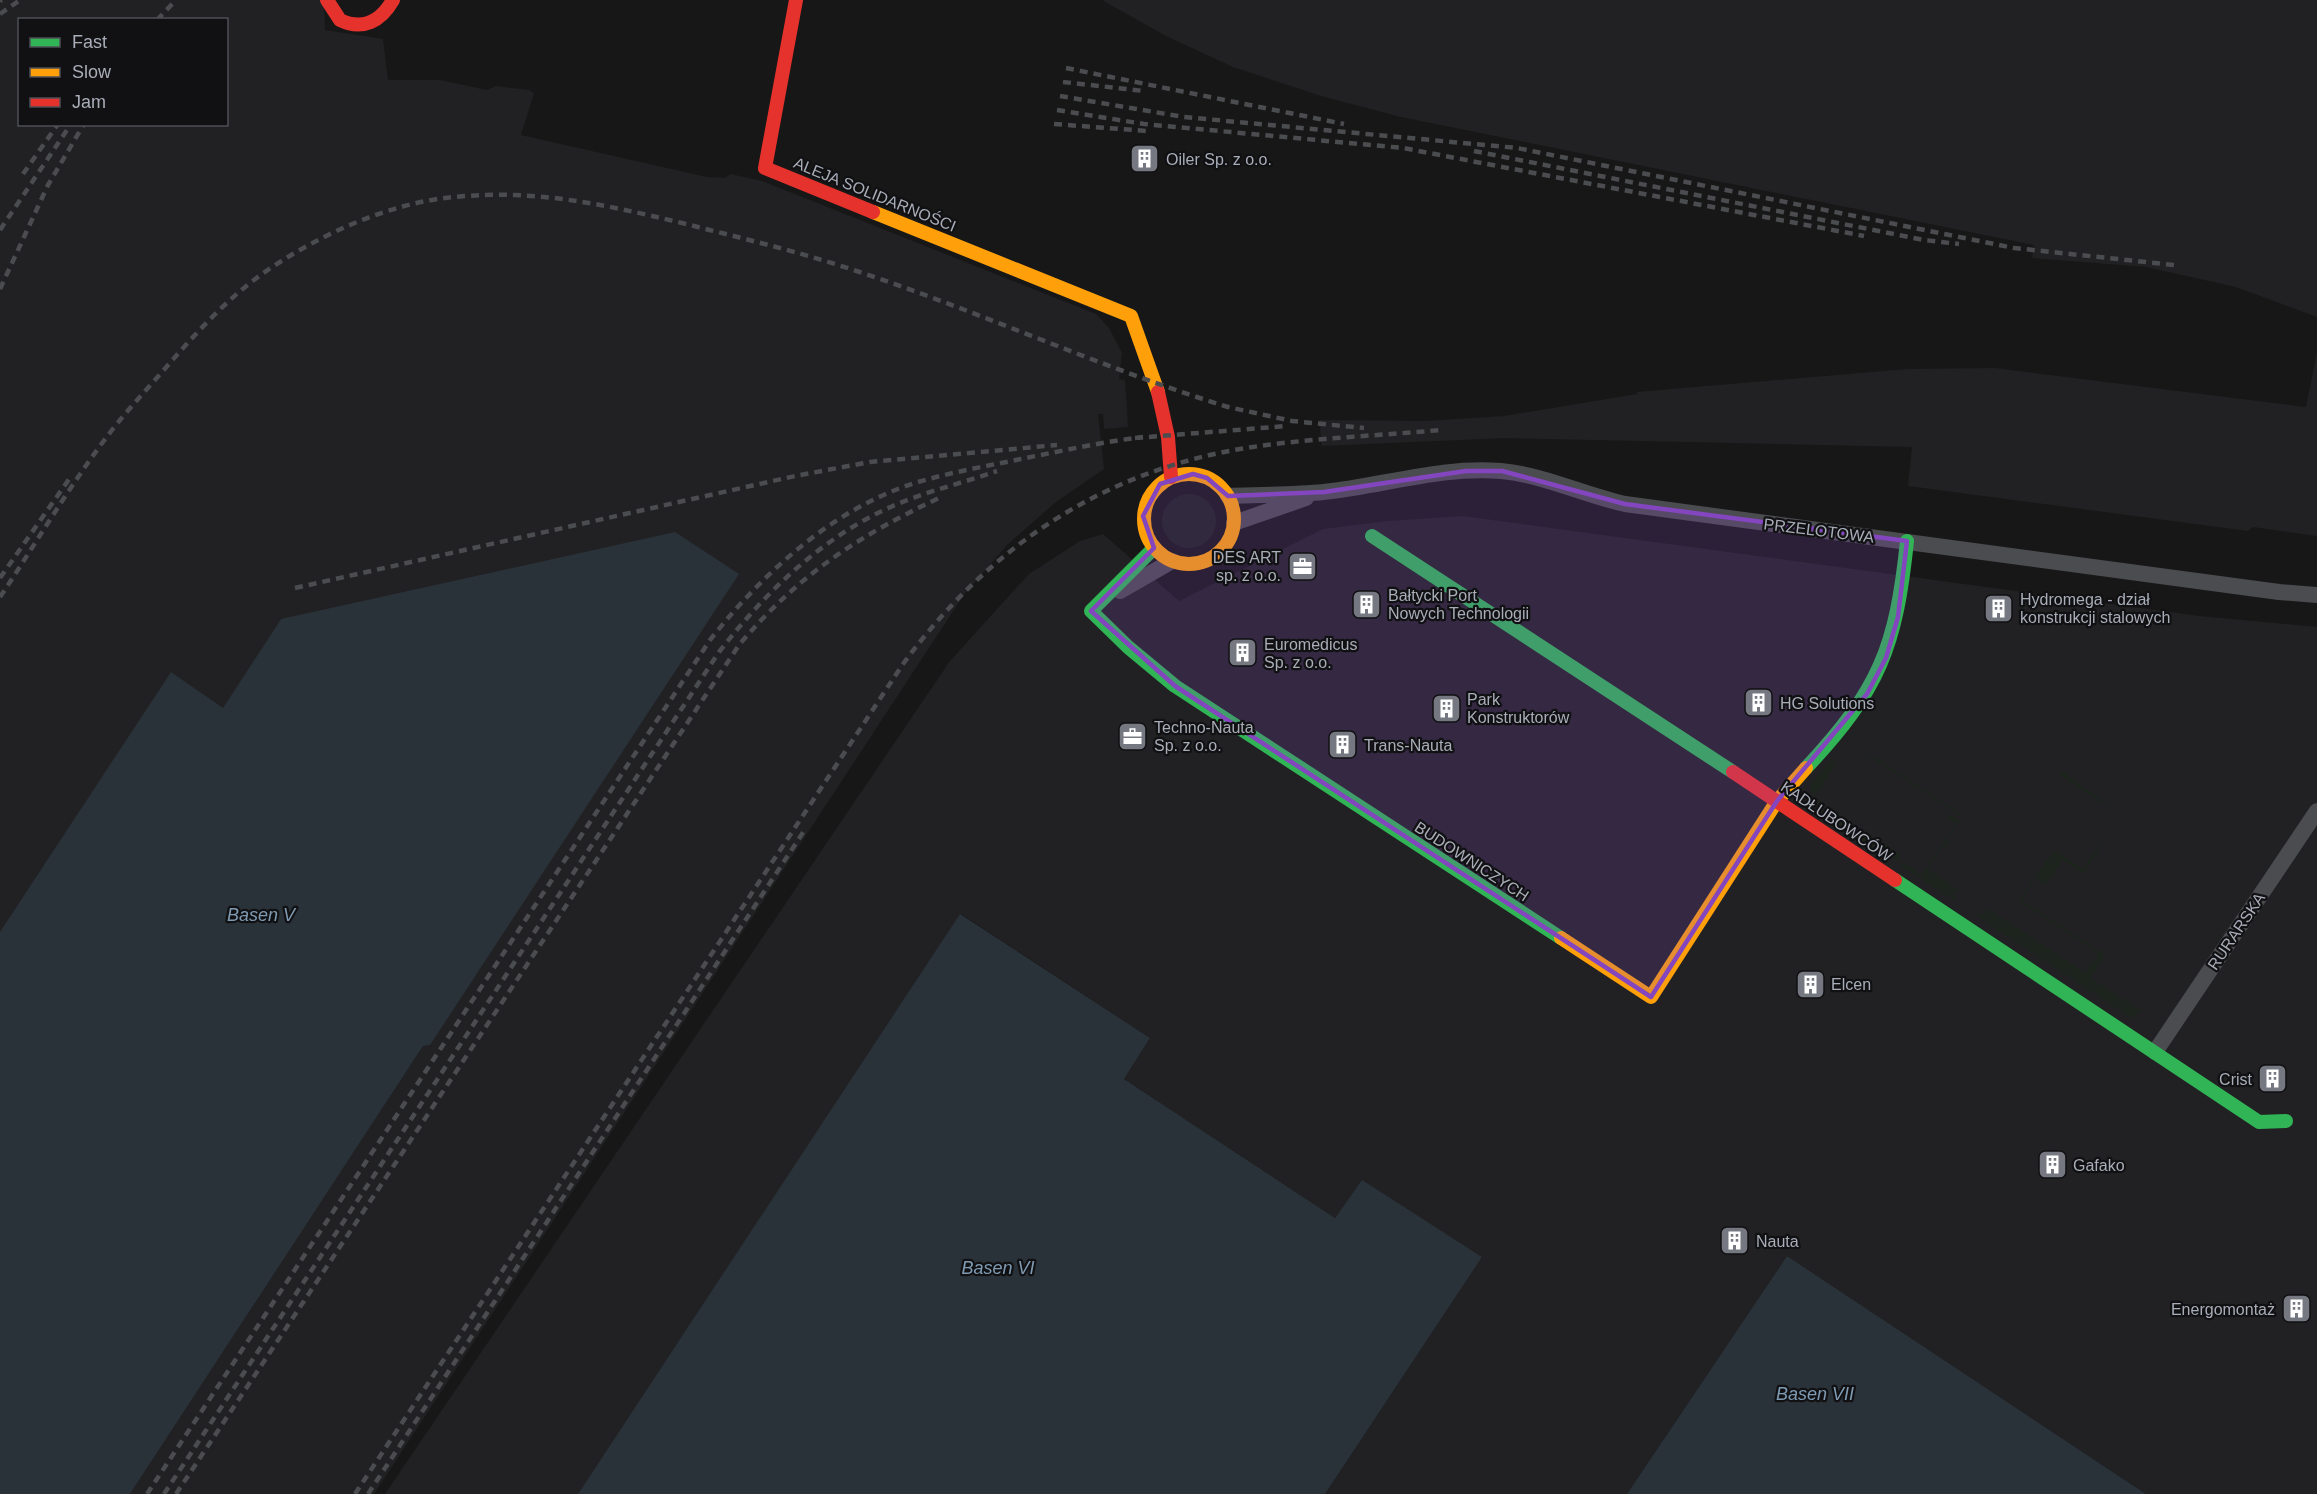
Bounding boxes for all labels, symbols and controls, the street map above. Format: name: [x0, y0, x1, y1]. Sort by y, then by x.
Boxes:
legend: [18, 18, 228, 126]
text: Fast: [72, 32, 107, 52]
text: Slow: [72, 62, 112, 82]
text: Jam: [72, 92, 106, 112]
building icon: Oiler Sp. z o.o.: [1129, 143, 1161, 175]
place label: Oiler Sp. z o.o.: [1166, 151, 1272, 168]
street label: ALEJA SOLIDARNOŚCI: [791, 153, 959, 235]
street label: PRZELOTOWA: [1763, 515, 1875, 546]
place label: DES ART sp. z o.o.: [1213, 549, 1281, 584]
office icon: DES ART sp. z o.o.: [1286, 550, 1318, 582]
place label: Bałtycki Port Nowych Technologii: [1388, 587, 1529, 622]
building icon: Bałtycki Port Nowych Technologii: [1351, 588, 1383, 620]
place label: Hydromega - dział konstrukcji stalowych: [2020, 591, 2170, 626]
building icon: Hydromega - dział konstrukcji stalowych: [1983, 592, 2015, 624]
place label: Euromedicus Sp. z o.o.: [1264, 636, 1357, 671]
building icon: Euromedicus Sp. z o.o.: [1227, 637, 1259, 669]
building icon: HG Solutions: [1743, 687, 1775, 719]
place label: Park Konstruktorów: [1467, 691, 1570, 726]
building icon: Park Konstruktorów: [1430, 692, 1462, 724]
place label: HG Solutions: [1780, 695, 1874, 712]
place label: Techno-Nauta Sp. z o.o.: [1154, 719, 1254, 754]
office icon: Techno-Nauta Sp. z o.o.: [1117, 720, 1149, 752]
building icon: Trans-Nauta: [1327, 729, 1359, 761]
place label: Trans-Nauta: [1364, 737, 1452, 754]
street label: KADŁUBOWCÓW: [1778, 777, 1897, 865]
street label: BUDOWNICZYCH: [1412, 818, 1532, 905]
street label: RURARSKA: [2205, 889, 2269, 973]
water label: Basen V: [227, 905, 297, 925]
building icon: Elcen: [1794, 968, 1826, 1000]
place label: Elcen: [1831, 976, 1871, 993]
building icon: Crist: [2257, 1063, 2289, 1095]
place label: Crist: [2219, 1071, 2253, 1088]
building icon: Gafako: [2036, 1149, 2068, 1181]
place label: Gafako: [2073, 1157, 2125, 1174]
building icon: Nauta: [1719, 1225, 1751, 1257]
place label: Nauta: [1756, 1233, 1799, 1250]
water label: Basen VI: [961, 1258, 1035, 1278]
building icon: Energomontaż: [2280, 1293, 2312, 1325]
place label: Energomontaż: [2171, 1301, 2275, 1318]
water label: Basen VII: [1776, 1384, 1854, 1404]

